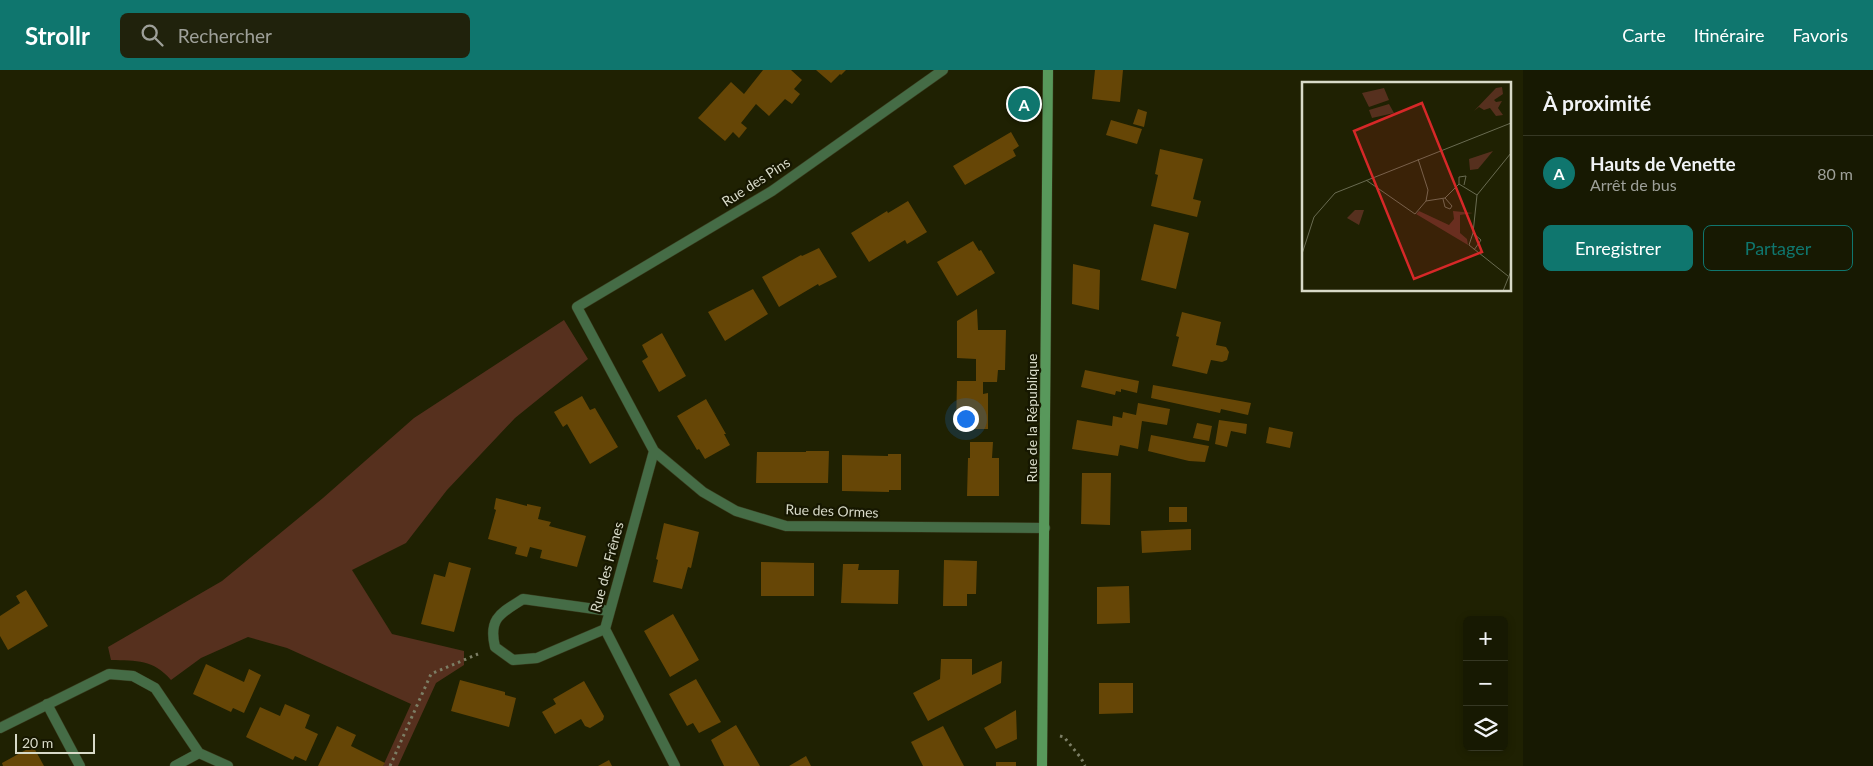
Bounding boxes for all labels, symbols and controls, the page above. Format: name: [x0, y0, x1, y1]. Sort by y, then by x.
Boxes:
search box: [120, 13, 470, 58]
text: Strollr: [25, 21, 90, 50]
icon: search: [138, 21, 166, 49]
text: Rechercher: [178, 24, 272, 47]
text: Carte: [1622, 24, 1666, 46]
text: Itinéraire: [1694, 24, 1764, 46]
text: Favoris: [1792, 24, 1848, 46]
inset map: [1302, 82, 1510, 291]
pin: A: [1008, 85, 1040, 123]
text: À proximité: [1543, 90, 1651, 115]
text: Hauts de Venette: [1590, 152, 1736, 175]
street label: Rue des Pins: [718, 153, 793, 210]
text: A: [1553, 164, 1565, 183]
text: 80 m: [1817, 164, 1853, 183]
text: Arrêt de bus: [1590, 175, 1677, 194]
button: Enregistrer: [1543, 225, 1693, 271]
button: Partager: [1703, 225, 1853, 271]
street label: Rue de la République: [1023, 354, 1040, 482]
your location: [953, 406, 979, 432]
street label: Rue des Ormes: [785, 500, 879, 521]
street label: Rue des Frênes: [586, 520, 627, 614]
map controls: [1463, 616, 1508, 751]
button: +: [1463, 616, 1508, 661]
button: −: [1463, 661, 1508, 706]
button: layers: [1463, 706, 1508, 751]
scale bar: [15, 731, 95, 754]
text: 20 m: [22, 734, 53, 751]

